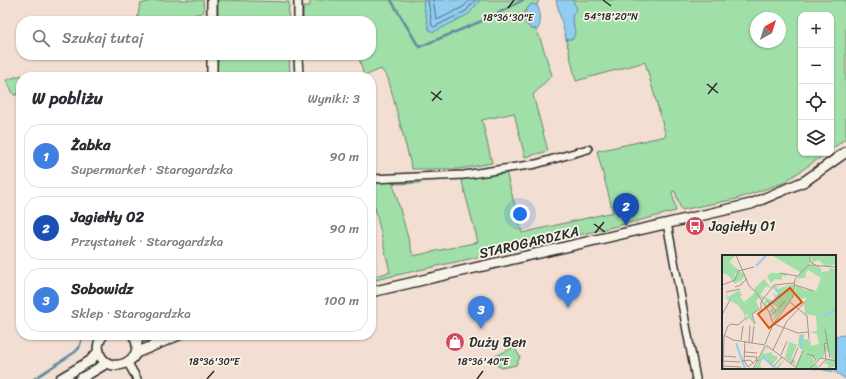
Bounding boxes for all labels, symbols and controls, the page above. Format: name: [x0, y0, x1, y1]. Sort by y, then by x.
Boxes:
text: 54°18'20"N: [584, 8, 638, 26]
text: 18°36'30"E: [483, 9, 535, 27]
north arrow: [750, 12, 786, 48]
map controls: [798, 12, 834, 156]
button: +: [798, 12, 834, 48]
search box: [16, 16, 376, 60]
text: Szukaj tutaj: [62, 25, 143, 51]
icon: search: [30, 27, 52, 49]
button: −: [798, 48, 834, 84]
text: W pobliżu: [32, 83, 103, 113]
button: locate: [798, 84, 834, 120]
text: Wyniki: 3: [308, 87, 360, 110]
button: layers: [798, 120, 834, 156]
text: Żabka: [71, 132, 110, 158]
text: 1: [43, 145, 49, 168]
text: 90 m: [329, 145, 359, 168]
text: Supermarket · Starogardzka: [71, 158, 233, 181]
pin: 2: [613, 193, 639, 226]
text: Jagiełły 02: [71, 204, 144, 230]
your location: [510, 204, 530, 224]
place label: Jagiełły 01: [708, 214, 775, 239]
bus stop icon: Jagiełły 01: [684, 215, 706, 237]
text: 2: [42, 217, 50, 240]
text: 90 m: [329, 217, 359, 240]
street label: STAROGARDZKA: [477, 219, 582, 266]
text: Przystanek · Starogardzka: [71, 230, 223, 253]
inset map: [722, 255, 836, 369]
pin: 1: [555, 275, 581, 308]
text: Sobowidz: [71, 276, 133, 302]
text: 3: [42, 289, 50, 312]
text: 100 m: [324, 289, 359, 312]
pin: 3: [468, 296, 494, 329]
text: Sklep · Starogardzka: [71, 302, 191, 325]
place label: Duży Ben: [469, 330, 527, 355]
shop icon: Duży Ben: [444, 331, 466, 353]
text: 18°36'30"E: [189, 353, 241, 371]
text: 18°36'40"E: [457, 353, 510, 371]

